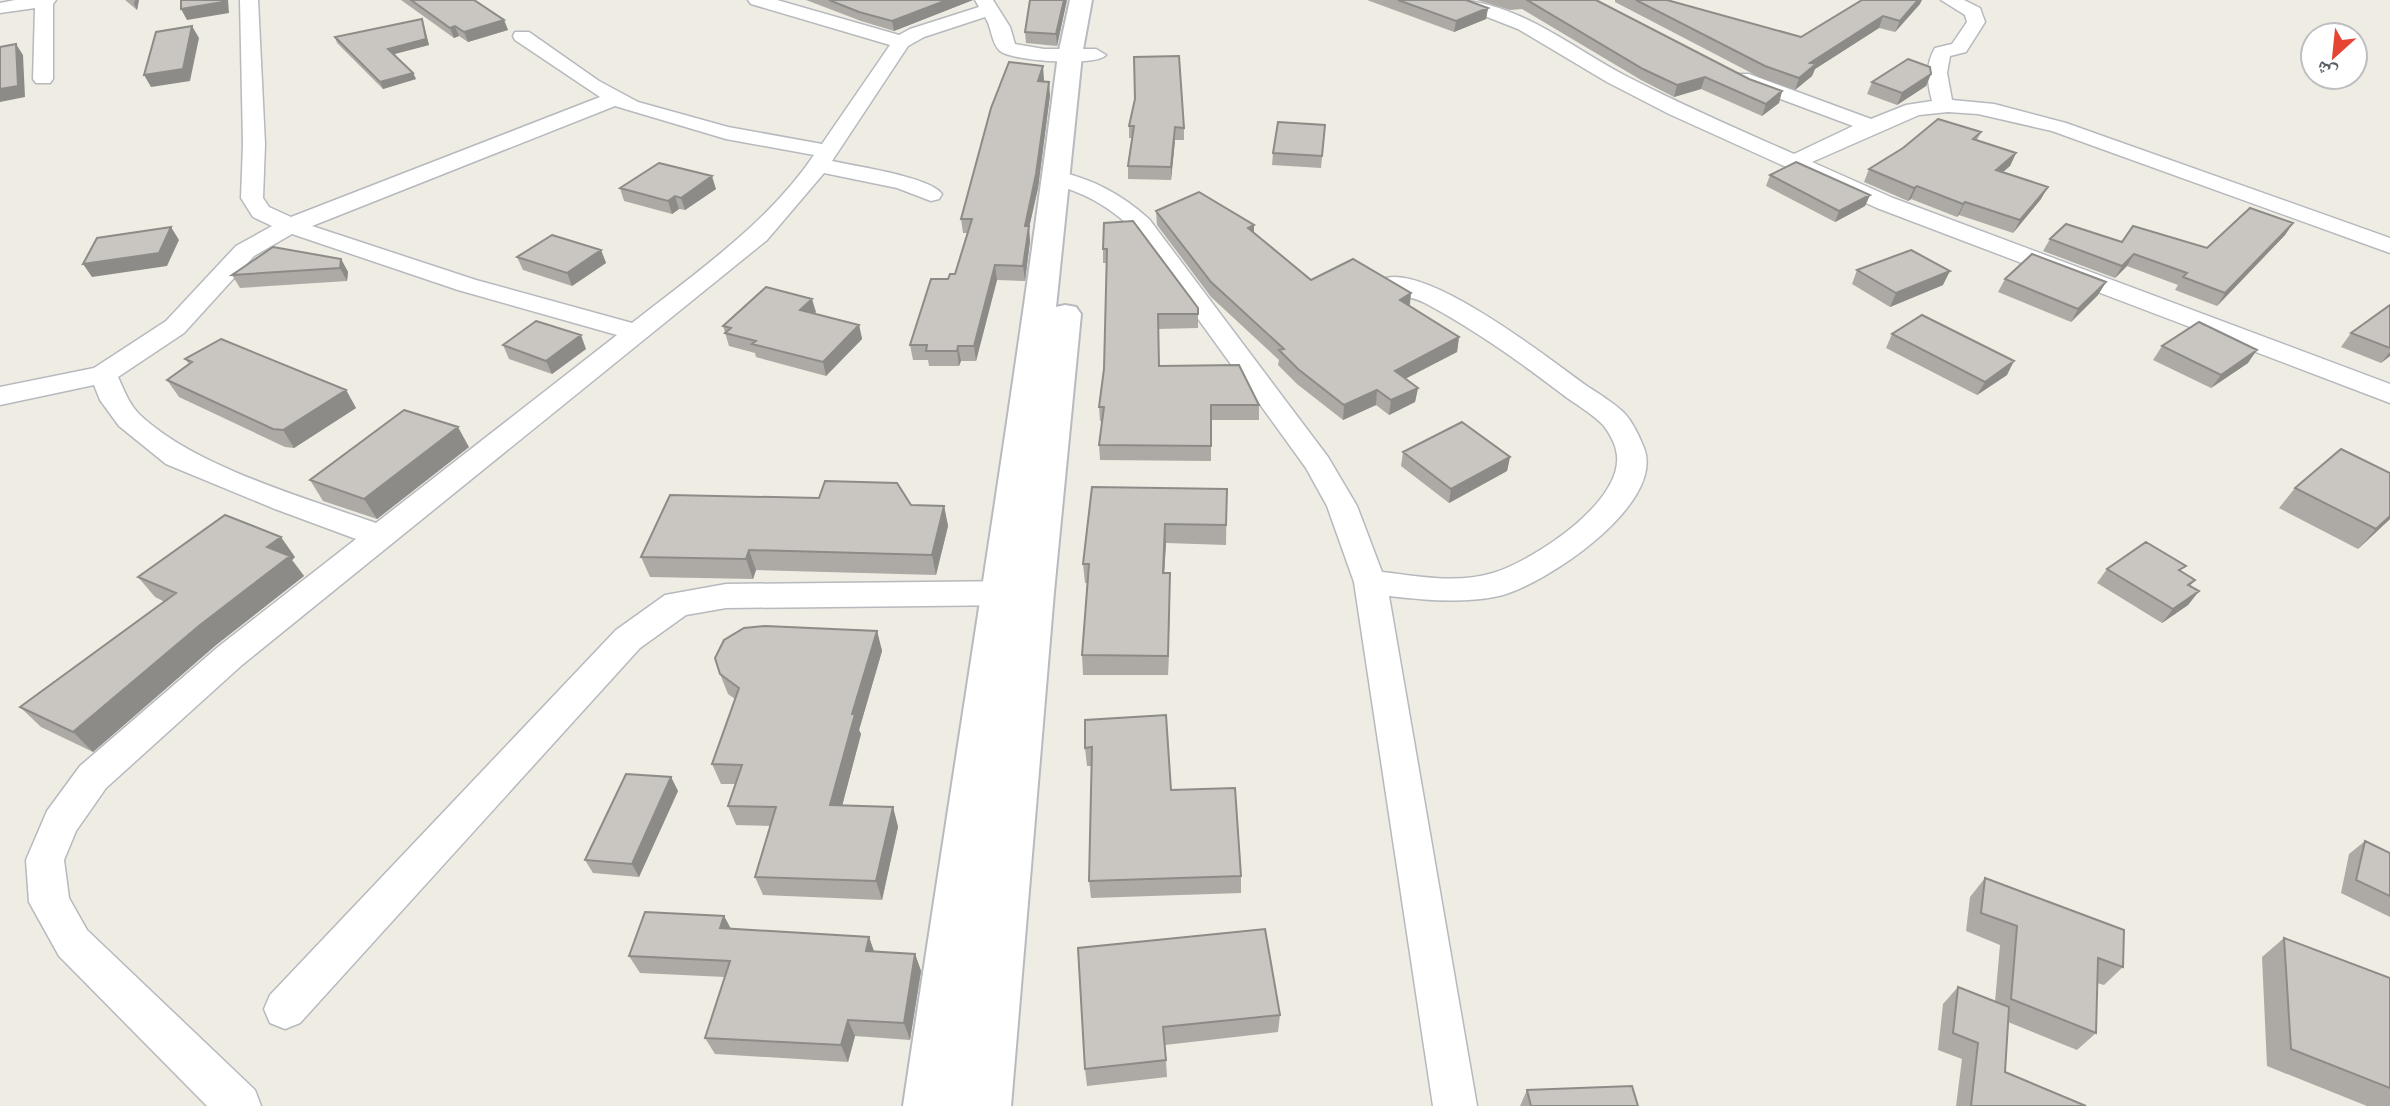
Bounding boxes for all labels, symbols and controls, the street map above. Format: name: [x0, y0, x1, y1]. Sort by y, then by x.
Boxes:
north arrow: [2299, 21, 2369, 91]
text: ش: [2312, 56, 2341, 86]

